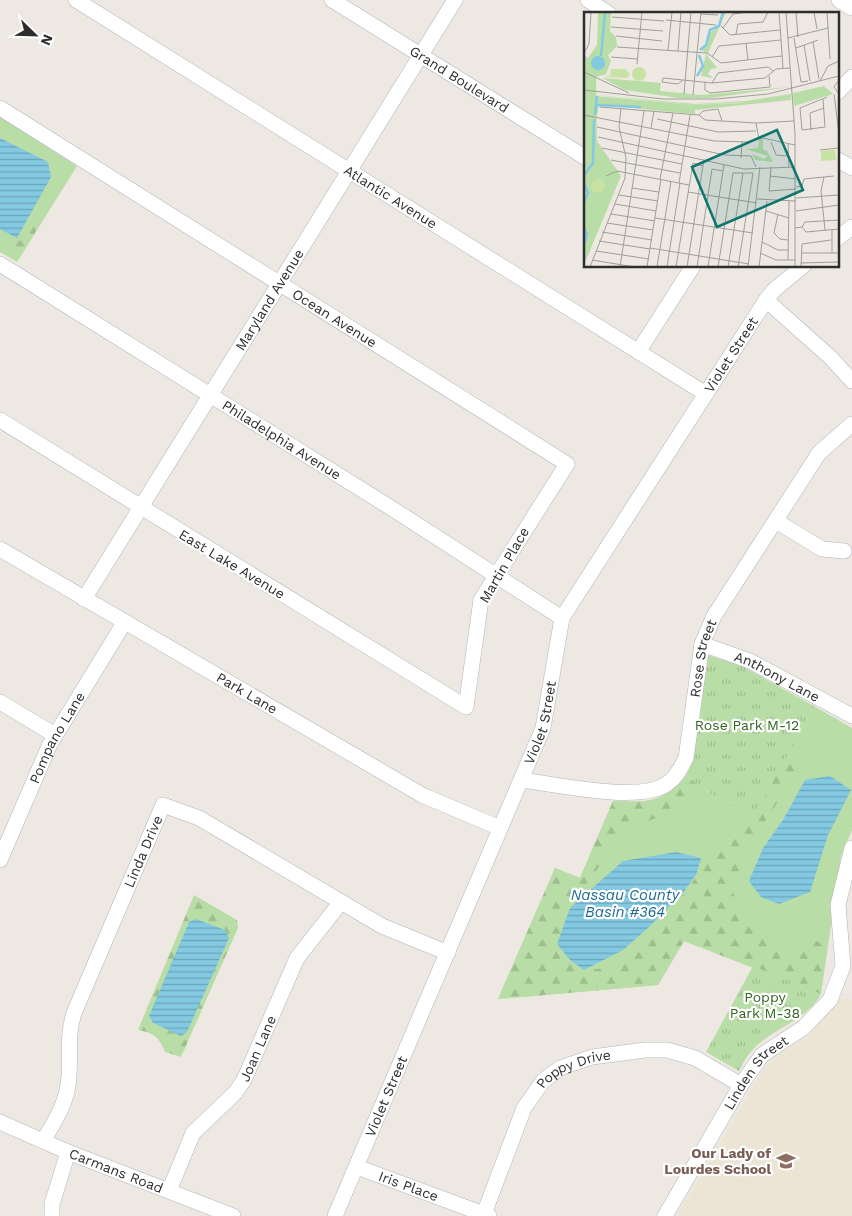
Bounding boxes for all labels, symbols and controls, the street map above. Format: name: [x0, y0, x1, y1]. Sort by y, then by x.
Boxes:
north arrow: [10, 10, 60, 60]
inset map: [584, 12, 840, 268]
text: N: [38, 32, 56, 48]
street label: Grand Boulevard: [407, 42, 512, 116]
street label: Atlantic Avenue: [341, 162, 440, 232]
street label: Maryland Avenue: [232, 246, 307, 353]
street label: Ocean Avenue: [289, 286, 380, 351]
street label: Violet Street: [701, 314, 761, 395]
street label: Philadelphia Avenue: [219, 397, 344, 483]
street label: Martin Place: [476, 524, 532, 606]
street label: East Lake Avenue: [176, 526, 288, 602]
street label: Rose Street: [687, 617, 720, 698]
street label: Anthony Lane: [732, 648, 823, 705]
street label: Park Lane: [214, 669, 280, 717]
street label: Violet Street: [521, 680, 559, 767]
street label: Pompano Lane: [26, 689, 88, 786]
park label: Rose Park M-12: [695, 717, 799, 733]
street label: Linda Drive: [121, 813, 166, 890]
water label: Nassau County Basin #364: [571, 886, 681, 921]
park label: Poppy Park M-38: [730, 989, 800, 1021]
street label: Joan Lane: [236, 1013, 279, 1084]
street label: Linden Street: [720, 1032, 791, 1112]
street label: Poppy Drive: [533, 1047, 612, 1091]
street label: Violet Street: [362, 1053, 410, 1139]
street label: Carmans Road: [67, 1145, 165, 1196]
place label: Our Lady of Lourdes School: [664, 1145, 771, 1177]
school or university icon: Our Lady of Lourdes School: [775, 1150, 797, 1172]
street label: Iris Place: [377, 1168, 441, 1204]

